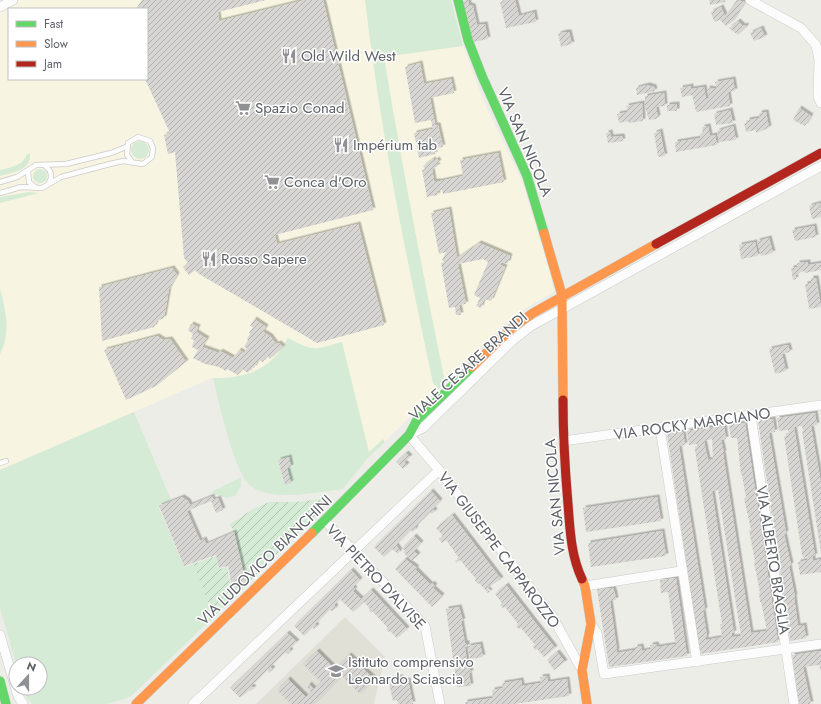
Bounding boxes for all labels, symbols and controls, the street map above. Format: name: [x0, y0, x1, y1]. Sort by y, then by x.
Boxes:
legend: [8, 8, 148, 80]
text: Fast: [44, 15, 63, 33]
text: Slow: [44, 35, 69, 53]
place label: Old Wild West: [301, 45, 396, 67]
restaurant icon: Old Wild West: [280, 47, 298, 65]
text: Jam: [42, 55, 62, 73]
street label: VIA SAN NICOLA: [492, 84, 558, 200]
place label: Spazio Conad: [255, 97, 345, 119]
supermarket icon: Spazio Conad: [234, 99, 252, 117]
place label: Impérium tab: [353, 134, 438, 156]
restaurant icon: Impérium tab: [332, 136, 350, 154]
place label: Conca d'Oro: [284, 171, 367, 193]
supermarket icon: Conca d'Oro: [263, 173, 281, 191]
place label: Rosso Sapere: [221, 248, 307, 270]
restaurant icon: Rosso Sapere: [200, 250, 218, 268]
street label: VIALE CESARE BRANDI: [404, 307, 532, 425]
street label: VIA ROCKY MARCIANO: [612, 402, 772, 446]
street label: VIA SAN NICOLA: [539, 438, 571, 556]
street label: VIA GIUSEPPE CAPPAROZZO: [433, 467, 565, 633]
street label: VIA ALBERTO BRAGLIA: [750, 484, 796, 636]
street label: VIA LUDOVICO BIANCHINI: [193, 490, 337, 630]
street label: VIA PIETRO D'ALVISE: [321, 519, 431, 635]
place label: Istituto comprensivo Leonardo Sciascia: [348, 651, 474, 690]
north arrow: [8, 656, 48, 696]
text: N: [25, 658, 39, 676]
school or university icon: Istituto comprensivo Leonardo Sciascia: [327, 662, 345, 680]

